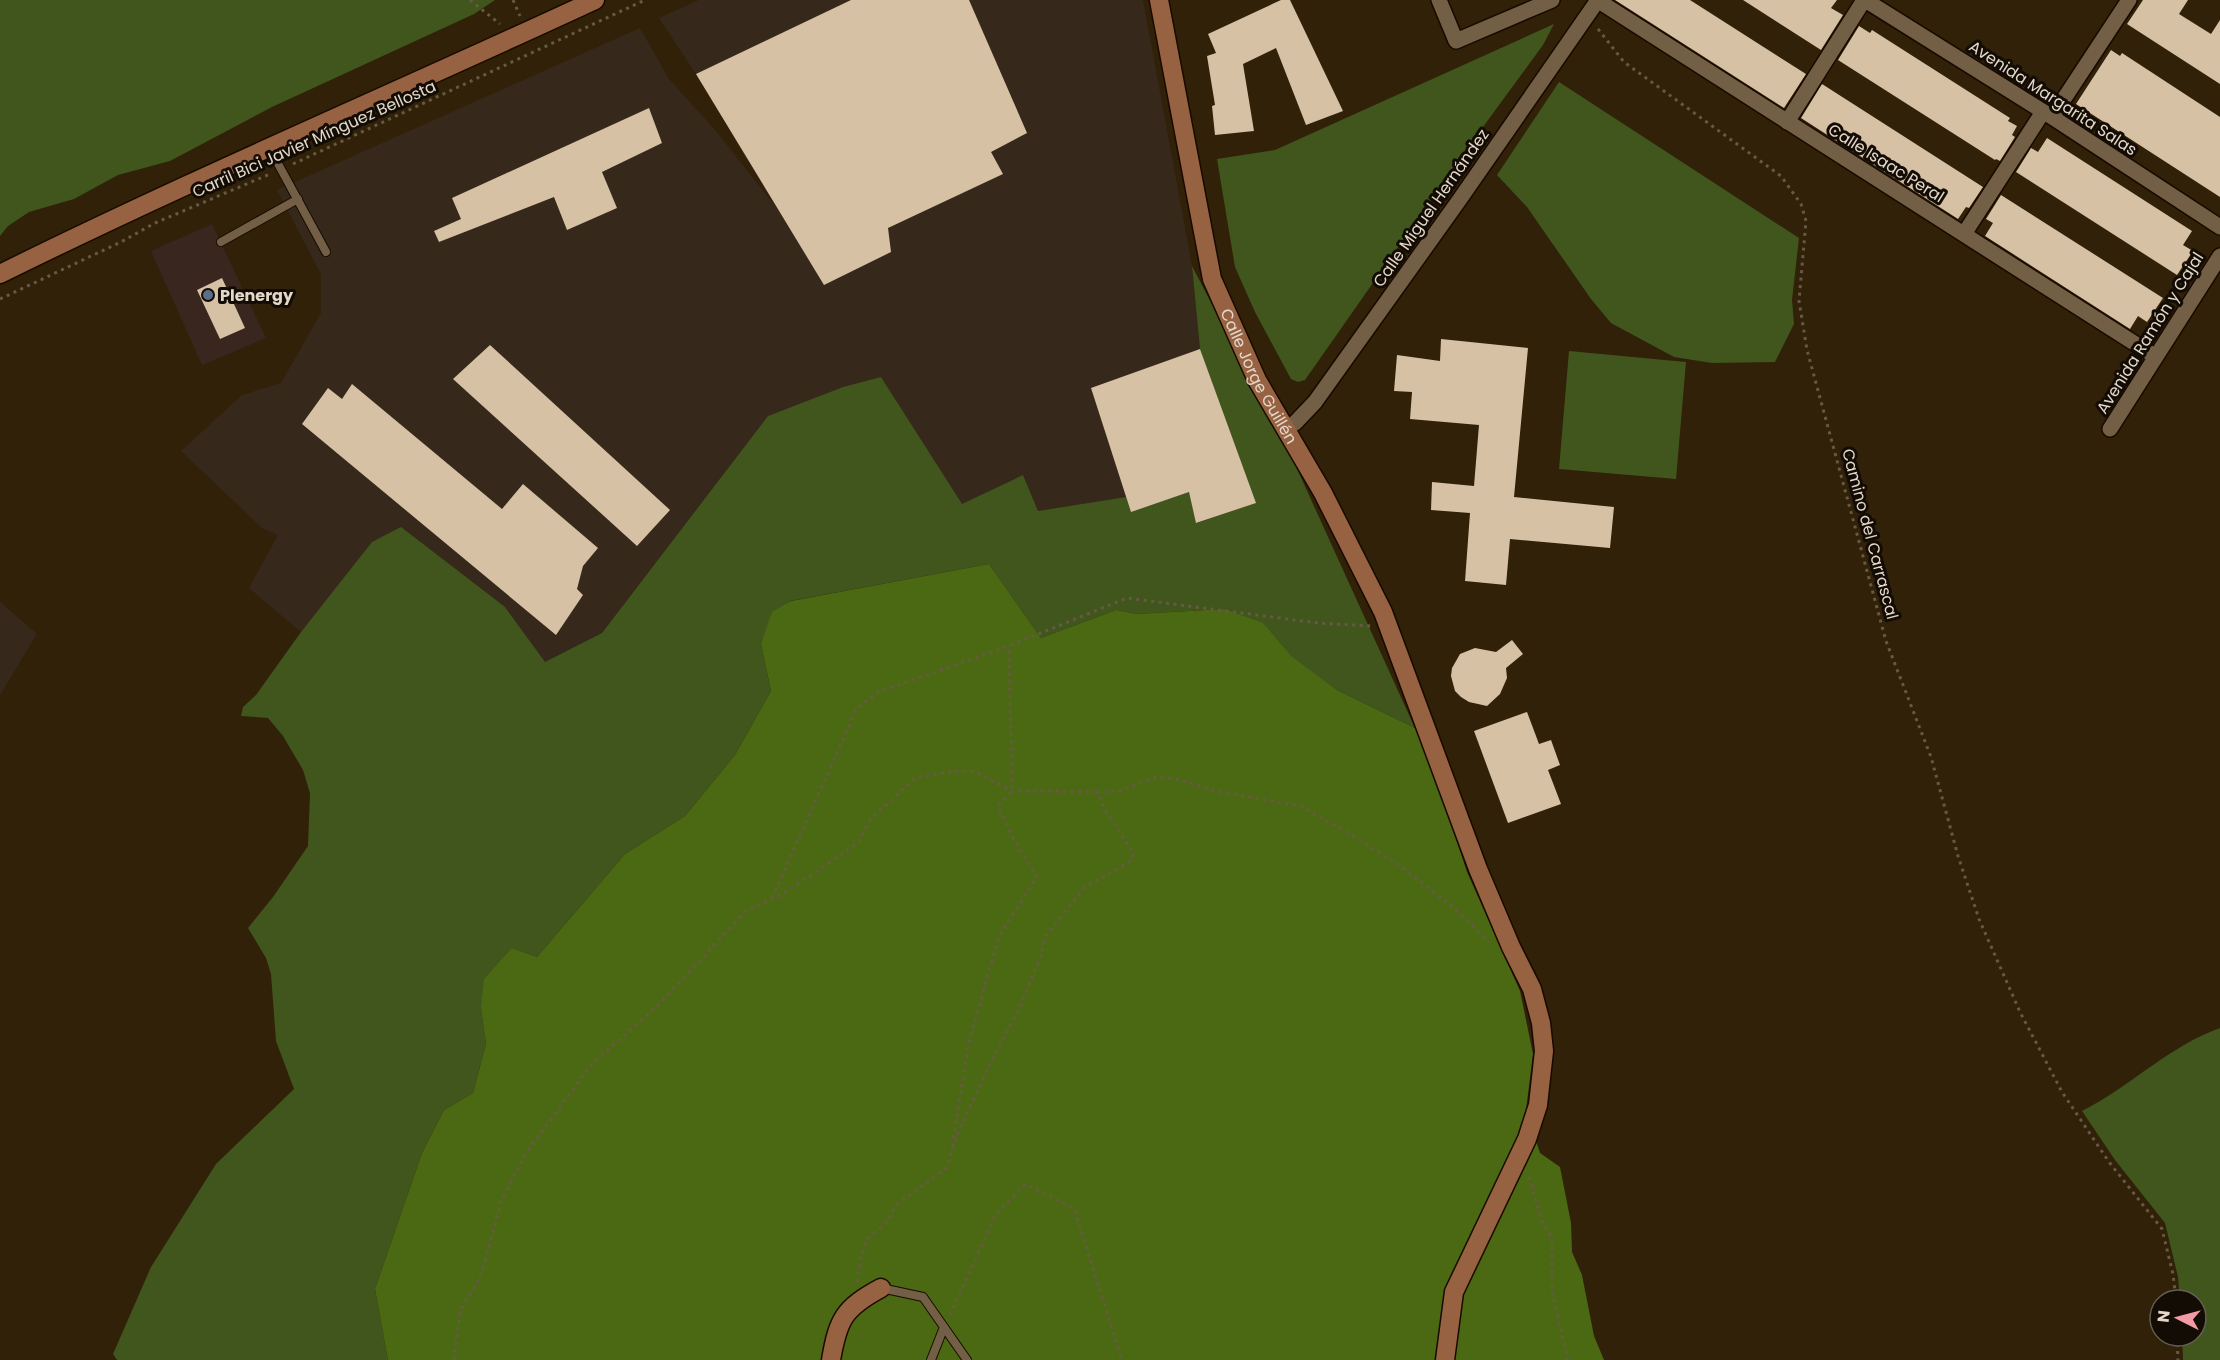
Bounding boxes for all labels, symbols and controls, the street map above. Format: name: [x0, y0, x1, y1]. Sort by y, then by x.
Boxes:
street label: Avenida Margarita Salas: [1965, 35, 2141, 161]
street label: Carril Bici Javier Mínguez Bellosta: [188, 75, 440, 203]
street label: Calle Isaac Peral: [1823, 118, 1949, 208]
street label: Calle Miguel Hernández: [1368, 124, 1494, 292]
street label: Avenida Ramón y Cajal: [2091, 248, 2209, 418]
place label: Plenergy: [220, 284, 294, 307]
marker: Plenergy: [201, 288, 215, 302]
street label: Calle Jorge Guillén: [1215, 305, 1303, 448]
street label: Camino del Carrascal: [1836, 446, 1904, 622]
north arrow: [2148, 1288, 2208, 1348]
text: N: [2152, 1309, 2176, 1324]

